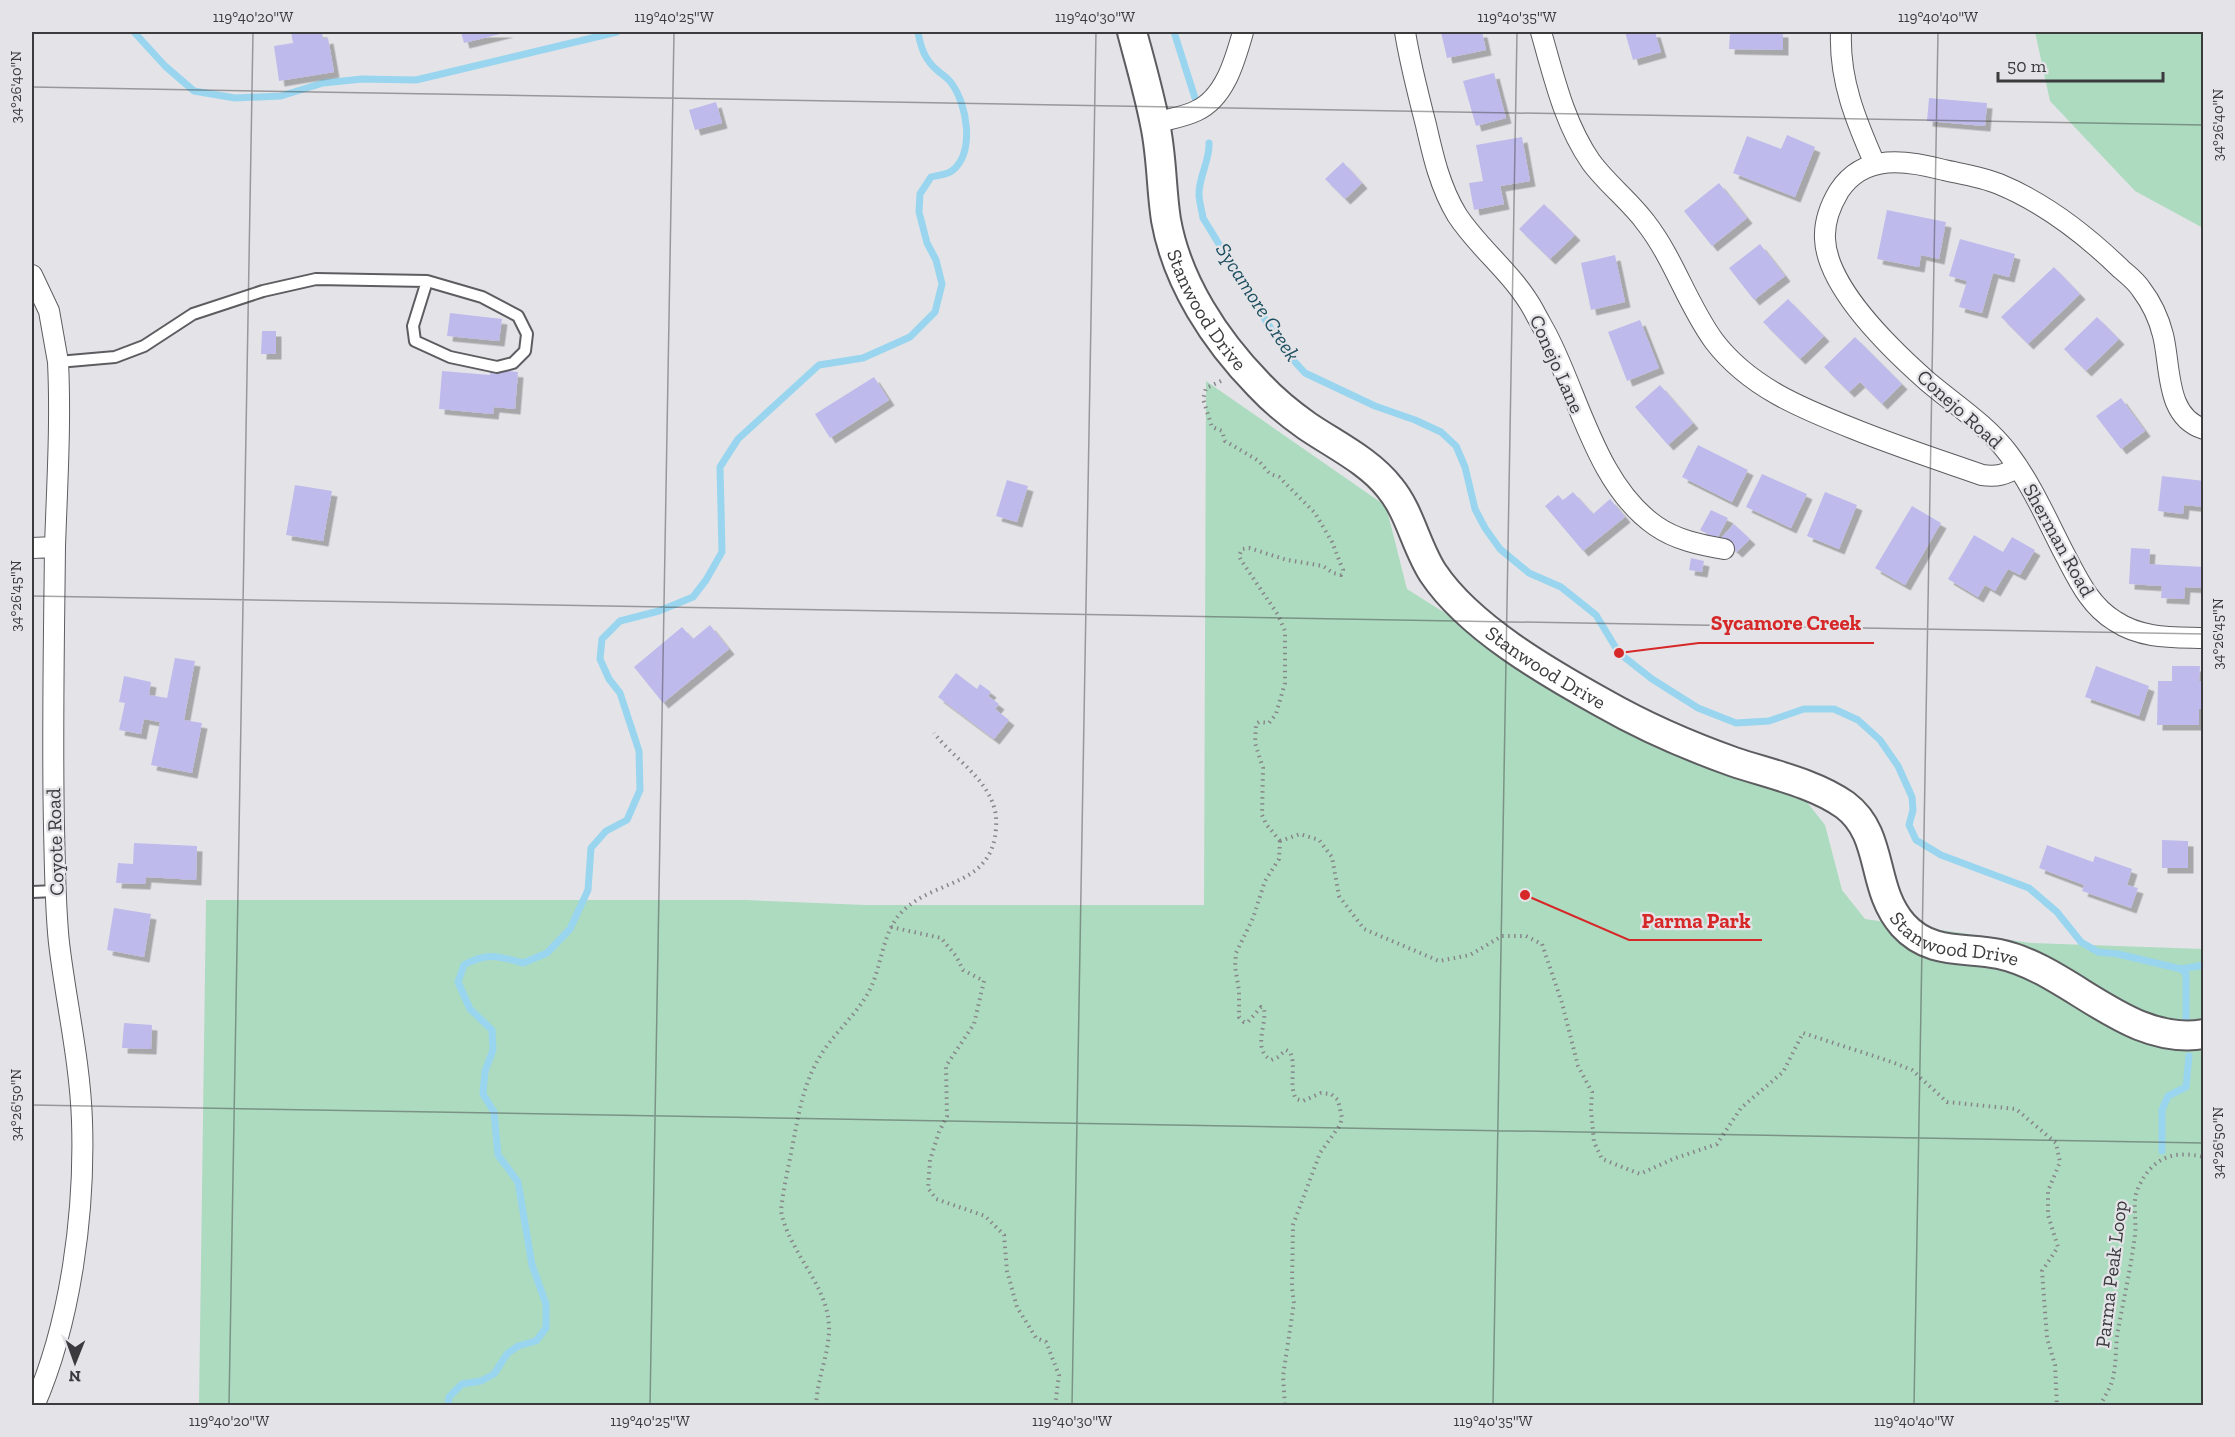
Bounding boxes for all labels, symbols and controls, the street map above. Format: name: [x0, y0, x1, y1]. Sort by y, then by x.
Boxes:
text: 119°40'20"W: [213, 8, 293, 26]
text: 119°40'25"W: [634, 8, 714, 26]
text: 119°40'30"W: [1055, 8, 1135, 26]
text: 119°40'35"W: [1477, 8, 1557, 26]
text: 119°40'40"W: [1898, 8, 1978, 26]
scale bar: [1998, 45, 2163, 83]
text: 34°26'40"N: [7, 51, 25, 123]
text: 50 m: [2007, 55, 2047, 77]
text: 34°26'40"N: [2209, 89, 2227, 161]
water label: Sycamore Creek: [1211, 238, 1306, 366]
street label: Stanwood Drive: [1162, 246, 1252, 375]
street label: Conejo Lane: [1525, 311, 1589, 417]
street label: Conejo Road: [1912, 364, 2008, 454]
street label: Sherman Road: [2018, 479, 2100, 601]
text: 34°26'45"N: [7, 560, 25, 632]
text: 34°26'45"N: [2209, 598, 2227, 670]
callout: Sycamore Creek: [1699, 604, 1874, 643]
text: Sycamore Creek: [1711, 610, 1862, 635]
street label: Stanwood Drive: [1481, 621, 1610, 714]
street label: Coyote Road: [41, 788, 69, 896]
callout: Parma Park: [1629, 901, 1762, 940]
street label: Stanwood Drive: [1885, 907, 2022, 971]
text: Parma Park: [1641, 908, 1751, 933]
text: 34°26'50"N: [7, 1069, 25, 1141]
text: 34°26'50"N: [2209, 1107, 2227, 1179]
street label: Parma Peak Loop: [2090, 1199, 2132, 1349]
north arrow: [45, 1332, 105, 1392]
text: N: [68, 1367, 81, 1386]
text: 119°40'20"W: [189, 1412, 269, 1430]
text: 119°40'25"W: [610, 1412, 690, 1430]
text: 119°40'30"W: [1032, 1412, 1112, 1430]
text: 119°40'35"W: [1453, 1412, 1533, 1430]
text: 119°40'40"W: [1874, 1412, 1954, 1430]

